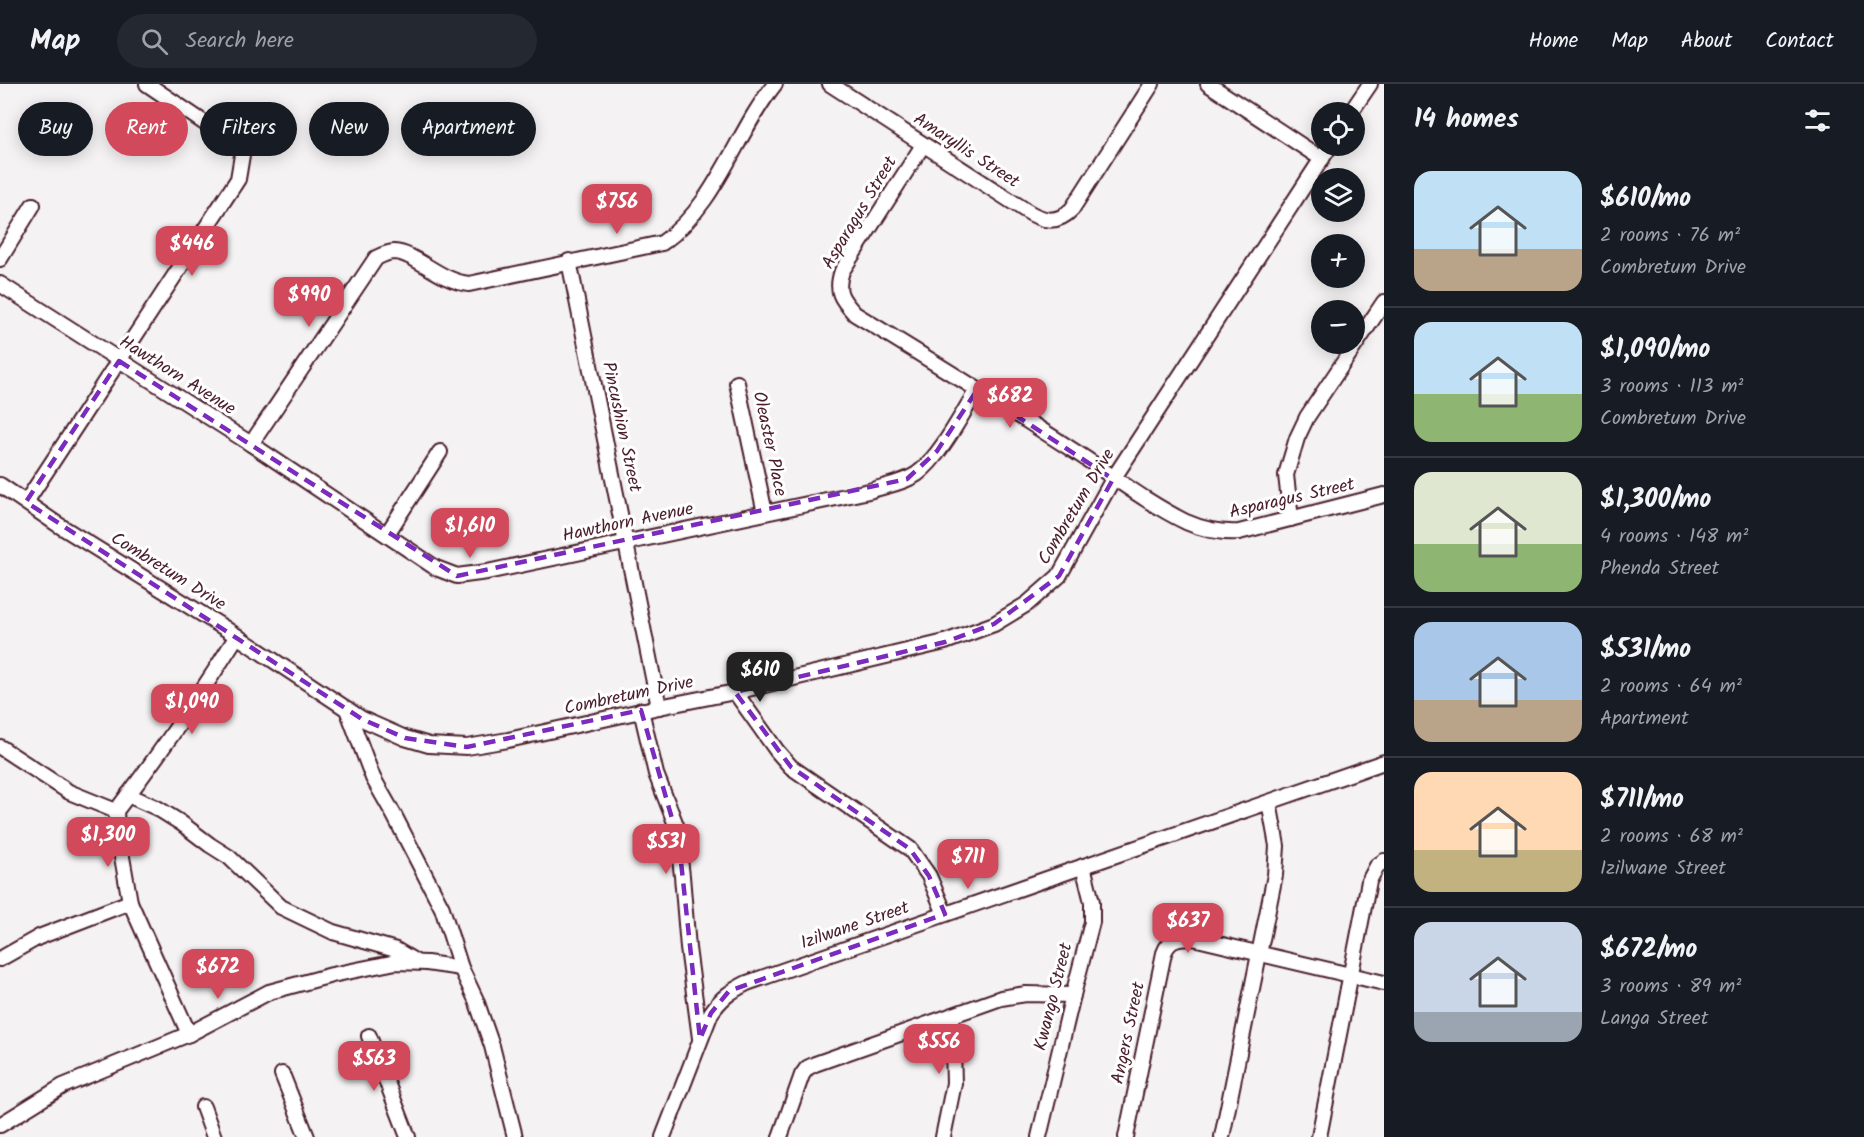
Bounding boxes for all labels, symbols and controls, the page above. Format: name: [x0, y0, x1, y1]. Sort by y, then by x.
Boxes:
search box: [117, 14, 537, 68]
text: Map: [30, 19, 81, 64]
text: Search here: [186, 24, 294, 59]
icon: search: [138, 25, 171, 58]
text: Home: [1529, 25, 1578, 58]
text: Map: [1611, 25, 1648, 58]
text: About: [1681, 25, 1732, 58]
text: Contact: [1765, 25, 1834, 58]
text: 14 homes: [1414, 99, 1519, 141]
chip: Buy: [18, 102, 93, 156]
chip: Rent: [105, 102, 188, 156]
chip: Filters: [200, 102, 297, 156]
chip: New: [309, 102, 389, 156]
chip: Apartment: [401, 102, 536, 156]
map controls: [1311, 102, 1365, 354]
button: locate: [1311, 102, 1365, 156]
icon: filters: [1801, 104, 1834, 137]
street label: Amaryllis Street: [907, 106, 1026, 197]
street label: Asparagus Street: [815, 150, 906, 275]
button: layers: [1311, 168, 1365, 222]
text: $610/mo: [1600, 178, 1691, 220]
pin: $756: [581, 184, 653, 235]
text: $756: [596, 187, 638, 219]
icon: home: [1462, 195, 1534, 267]
text: 2 rooms · 76 m²: [1600, 220, 1740, 252]
pin: $446: [156, 226, 228, 277]
text: $446: [170, 229, 214, 261]
button: +: [1311, 234, 1365, 288]
text: Combretum Drive: [1600, 252, 1746, 284]
pin: $990: [273, 277, 345, 328]
text: $990: [288, 280, 330, 312]
button: −: [1311, 300, 1365, 354]
street label: Hawthorn Avenue: [113, 328, 241, 424]
text: $1,090/mo: [1600, 329, 1710, 371]
icon: home: [1462, 346, 1534, 418]
street label: Pincushion Street: [593, 359, 649, 496]
text: 3 rooms · 113 m²: [1600, 371, 1743, 403]
pin: $682: [974, 378, 1046, 429]
text: $682: [987, 381, 1033, 413]
street label: Oleaster Place: [744, 389, 794, 499]
text: Combretum Drive: [1600, 403, 1746, 435]
street label: Combretum Drive: [1031, 443, 1123, 571]
street label: Asparagus Street: [1226, 470, 1359, 528]
text: $1,300/mo: [1600, 479, 1711, 521]
street label: Hawthorn Avenue: [560, 495, 696, 551]
icon: home: [1462, 496, 1534, 568]
pin: $1,610: [421, 508, 519, 559]
text: $1,610: [445, 511, 495, 543]
text: 4 rooms · 148 m²: [1600, 521, 1748, 553]
street label: Combretum Drive: [105, 525, 231, 619]
text: Phenda Street: [1600, 553, 1719, 585]
text: $531/mo: [1600, 629, 1691, 671]
icon: home: [1462, 646, 1534, 718]
pin: $610: [724, 652, 796, 703]
text: $610: [741, 655, 779, 687]
street label: Combretum Drive: [562, 668, 696, 724]
text: 2 rooms · 64 m²: [1600, 671, 1742, 703]
pin: $1,090: [143, 684, 241, 735]
text: $1,090: [165, 687, 219, 719]
text: Apartment: [1600, 703, 1689, 735]
text: $711/mo: [1600, 779, 1684, 821]
icon: home: [1462, 796, 1534, 868]
pin: $1,300: [59, 817, 157, 868]
text: $1,300: [81, 820, 135, 852]
text: 2 rooms · 68 m²: [1600, 821, 1743, 853]
pin: $531: [630, 824, 702, 875]
text: $531: [647, 827, 685, 859]
pin: $711: [932, 839, 1004, 890]
text: $711: [951, 842, 985, 874]
text: Izilwane Street: [1600, 853, 1726, 885]
street label: Izilwane Street: [797, 894, 914, 958]
pin: $637: [1152, 903, 1224, 954]
text: $637: [1166, 906, 1210, 938]
text: $672/mo: [1600, 929, 1697, 971]
street label: Kwango Street: [1027, 939, 1082, 1054]
icon: home: [1462, 946, 1534, 1018]
pin: $672: [182, 949, 254, 1000]
text: $672: [196, 952, 240, 984]
text: 3 rooms · 89 m²: [1600, 971, 1741, 1003]
street label: Angers Street: [1104, 978, 1154, 1087]
text: Langa Street: [1600, 1003, 1709, 1035]
pin: $556: [903, 1024, 975, 1075]
text: $556: [918, 1027, 960, 1059]
pin: $563: [338, 1041, 410, 1092]
text: $563: [352, 1044, 396, 1076]

